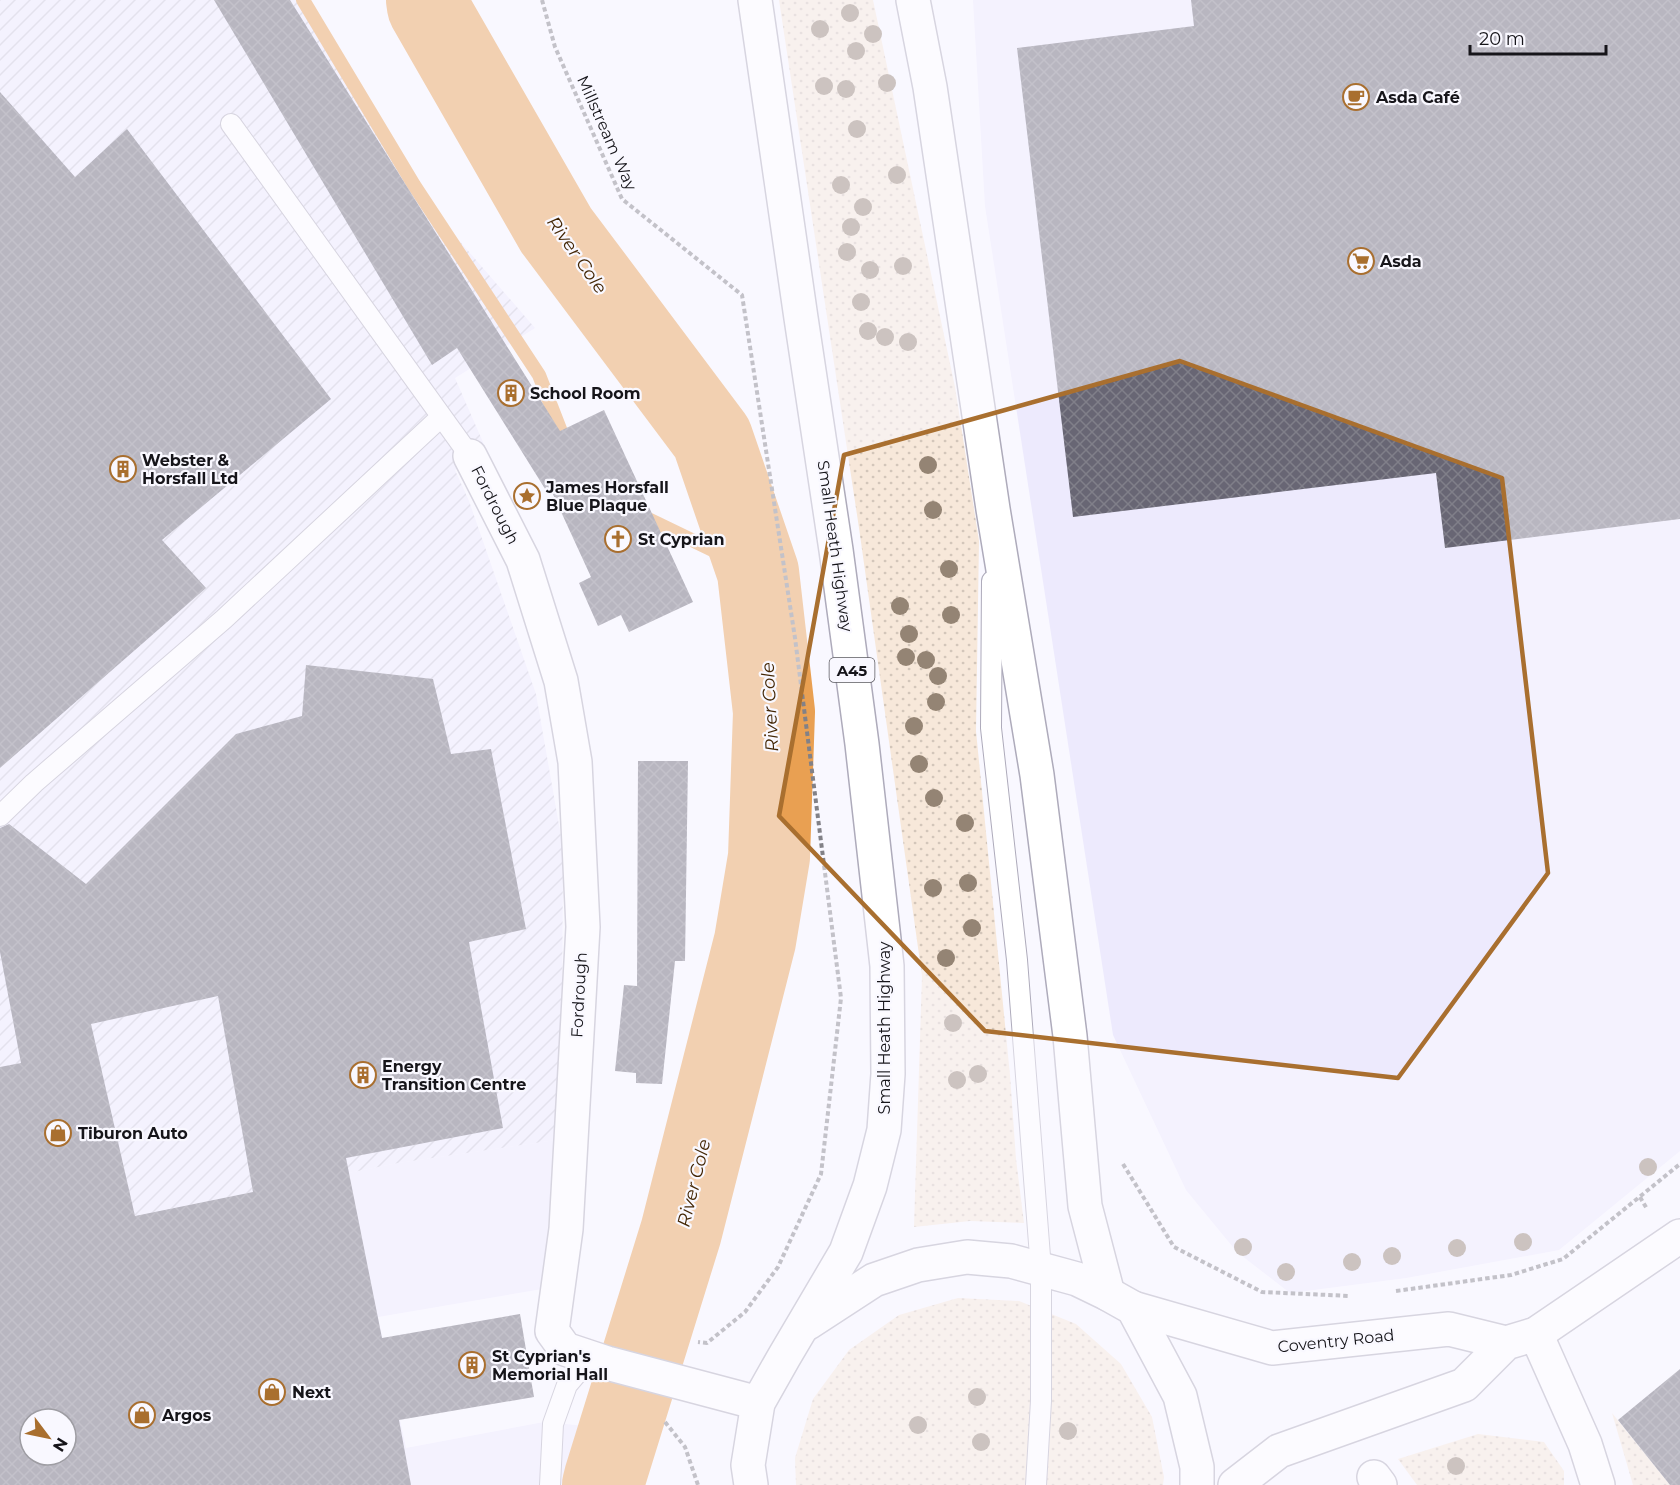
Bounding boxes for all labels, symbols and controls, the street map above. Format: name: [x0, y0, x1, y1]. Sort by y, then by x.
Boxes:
scale bar: [1470, 18, 1606, 56]
text: 20 m: [1479, 28, 1525, 50]
street label: Millstream Way: [573, 73, 641, 194]
cafe icon: Asda Café: [1341, 82, 1371, 112]
place label: Asda Café: [1375, 88, 1460, 107]
water label: River Cole: [542, 212, 612, 298]
supermarket icon: Asda: [1346, 246, 1376, 276]
place label: Asda: [1379, 252, 1422, 271]
building icon: School Room: [496, 378, 526, 408]
place label: School Room: [530, 384, 641, 403]
place label: Webster & Horsfall Ltd: [142, 451, 238, 488]
building icon: Webster & Horsfall Ltd: [108, 454, 138, 484]
street label: Small Heath Highway: [814, 459, 856, 633]
street label: Fordrough: [467, 462, 523, 548]
place label: James Horsfall Blue Plaque: [545, 478, 669, 515]
place icon: James Horsfall Blue Plaque: [512, 481, 542, 511]
church icon: St Cyprian: [603, 524, 633, 554]
place label: St Cyprian: [638, 530, 724, 549]
road number: A45: [830, 658, 874, 682]
water label: River Cole: [757, 662, 783, 752]
street label: Small Heath Highway: [875, 941, 894, 1114]
street label: Fordrough: [567, 952, 591, 1038]
place label: Energy Transition Centre: [382, 1057, 526, 1094]
building icon: Energy Transition Centre: [348, 1060, 378, 1090]
shop icon: Tiburon Auto: [43, 1118, 73, 1148]
place label: Tiburon Auto: [78, 1124, 188, 1143]
water label: River Cole: [672, 1137, 716, 1229]
street label: Coventry Road: [1277, 1325, 1395, 1357]
place label: St Cyprian's Memorial Hall: [492, 1347, 608, 1384]
building icon: St Cyprian's Memorial Hall: [457, 1350, 487, 1380]
shop icon: Next: [257, 1377, 287, 1407]
place label: Next: [292, 1383, 331, 1402]
shop icon: Argos: [127, 1400, 157, 1430]
place label: Argos: [161, 1406, 212, 1425]
north arrow: [18, 1407, 78, 1467]
text: N: [49, 1434, 72, 1455]

